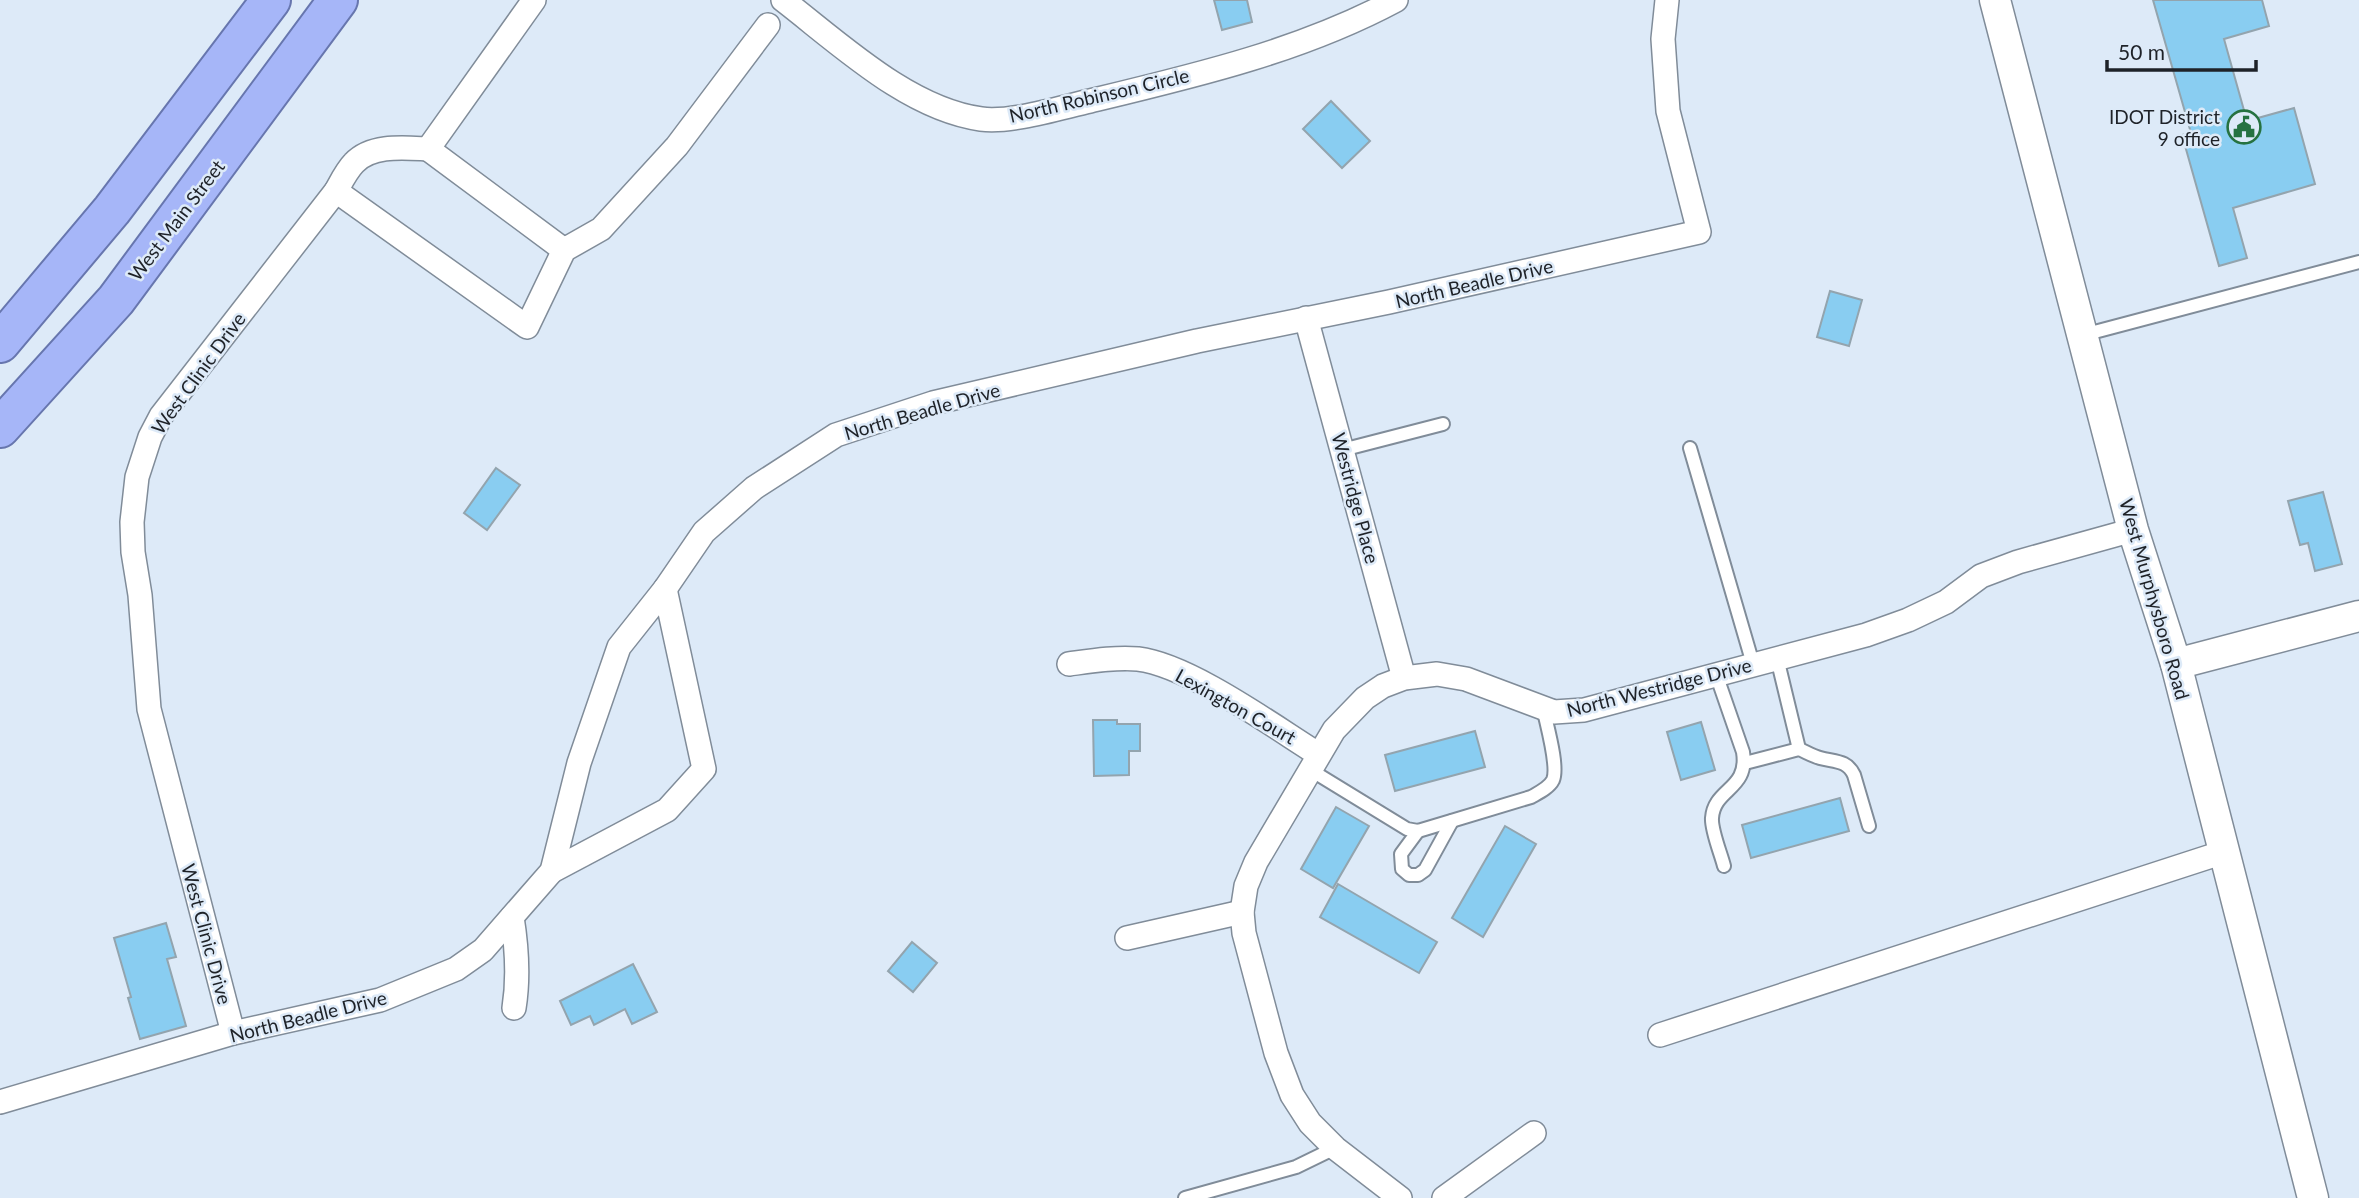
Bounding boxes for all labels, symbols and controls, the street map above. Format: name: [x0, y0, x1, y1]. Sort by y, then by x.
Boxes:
scale bar: [2107, 28, 2256, 72]
text: 50 m: [2118, 39, 2165, 64]
street label: North Robinson Circle: [1007, 63, 1191, 127]
place label: IDOT District 9 office: [2109, 105, 2220, 150]
public building icon: IDOT District 9 office: [2225, 108, 2263, 146]
street label: West Main Street: [123, 155, 229, 285]
street label: North Beadle Drive: [1393, 254, 1555, 312]
street label: West Clinic Drive: [146, 308, 250, 438]
street label: North Beadle Drive: [841, 378, 1003, 444]
street label: Westridge Place: [1327, 430, 1385, 566]
street label: West Murphysboro Road: [2115, 496, 2195, 702]
street label: North Westridge Drive: [1564, 653, 1754, 721]
street label: Lexington Court: [1172, 663, 1300, 749]
street label: West Clinic Drive: [177, 861, 237, 1007]
street label: North Beadle Drive: [227, 985, 389, 1047]

